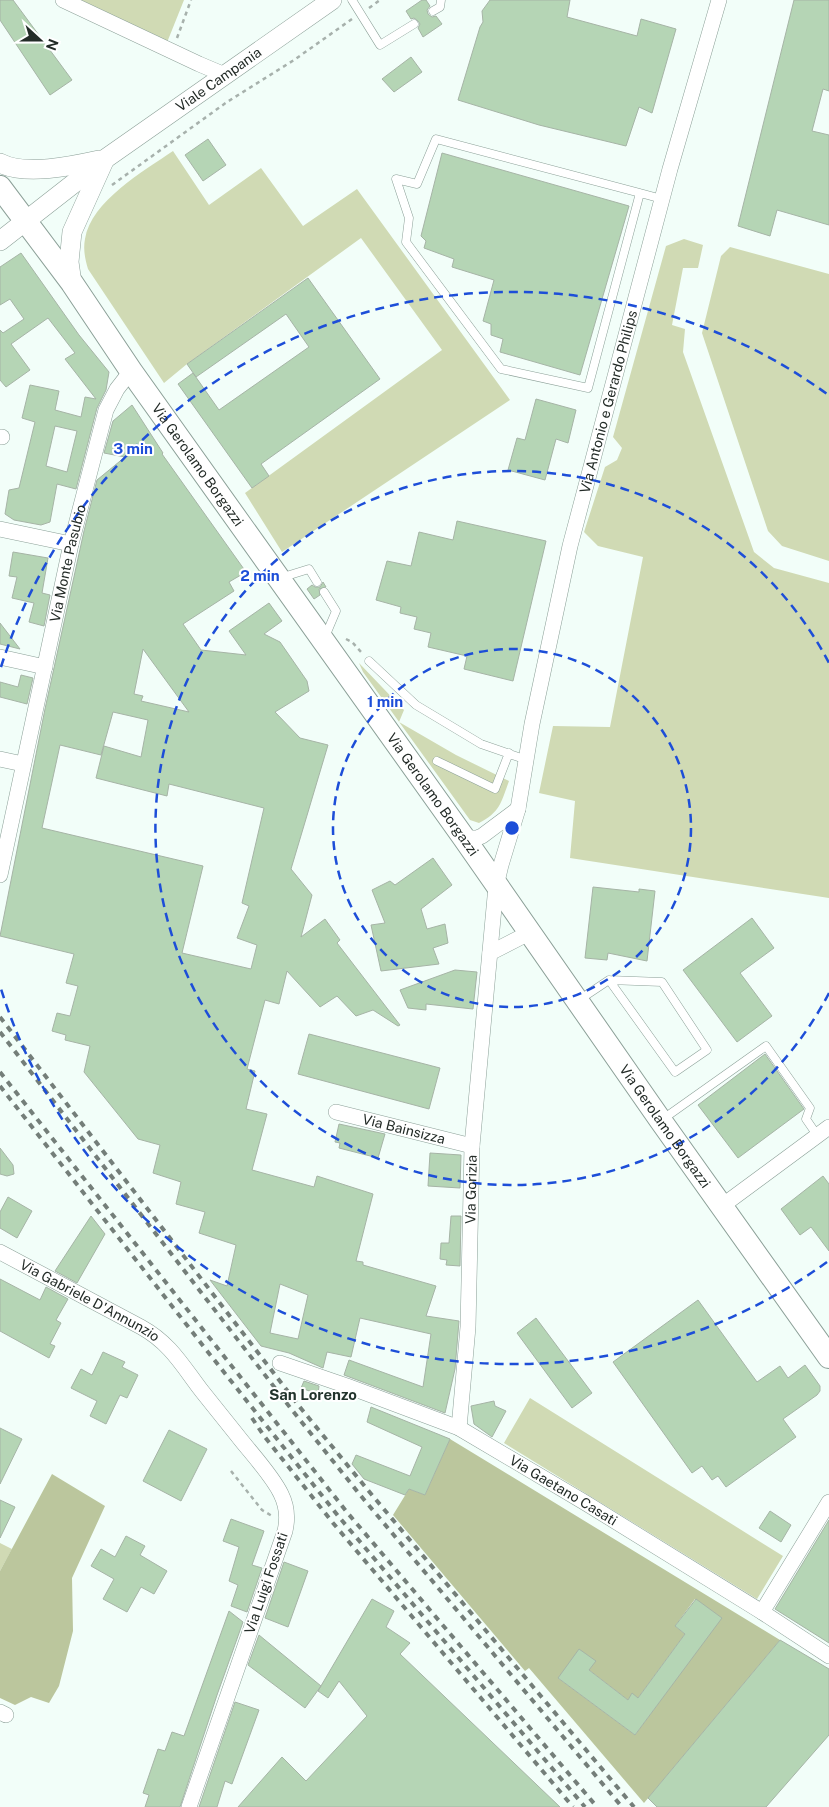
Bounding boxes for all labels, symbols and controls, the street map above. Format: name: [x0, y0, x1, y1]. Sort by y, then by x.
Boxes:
north arrow: [15, 15, 65, 65]
text: N: [43, 37, 62, 53]
street label: Viale Campania: [173, 44, 264, 115]
street label: Via Antonio e Gerardo Philips: [576, 309, 640, 495]
street label: Via Gerolamo Borgazzi: [149, 400, 247, 529]
text: 3 min: [113, 440, 153, 457]
street label: Via Monte Pasubio: [46, 503, 89, 623]
text: 2 min: [240, 567, 280, 584]
text: 1 min: [367, 693, 403, 710]
street label: Via Gerolamo Borgazzi: [384, 730, 482, 859]
centre of rings: [503, 819, 521, 837]
street label: Via Gerolamo Borgazzi: [616, 1062, 714, 1191]
street label: Via Bainsizza: [361, 1111, 447, 1147]
street label: Via Gorizia: [462, 1155, 480, 1224]
street label: Via Gabriele D'Annunzio: [17, 1256, 163, 1345]
district label: San Lorenzo: [269, 1386, 357, 1403]
street label: Via Gaetano Casati: [507, 1452, 620, 1529]
street label: Via Luigi Fossati: [241, 1530, 291, 1636]

